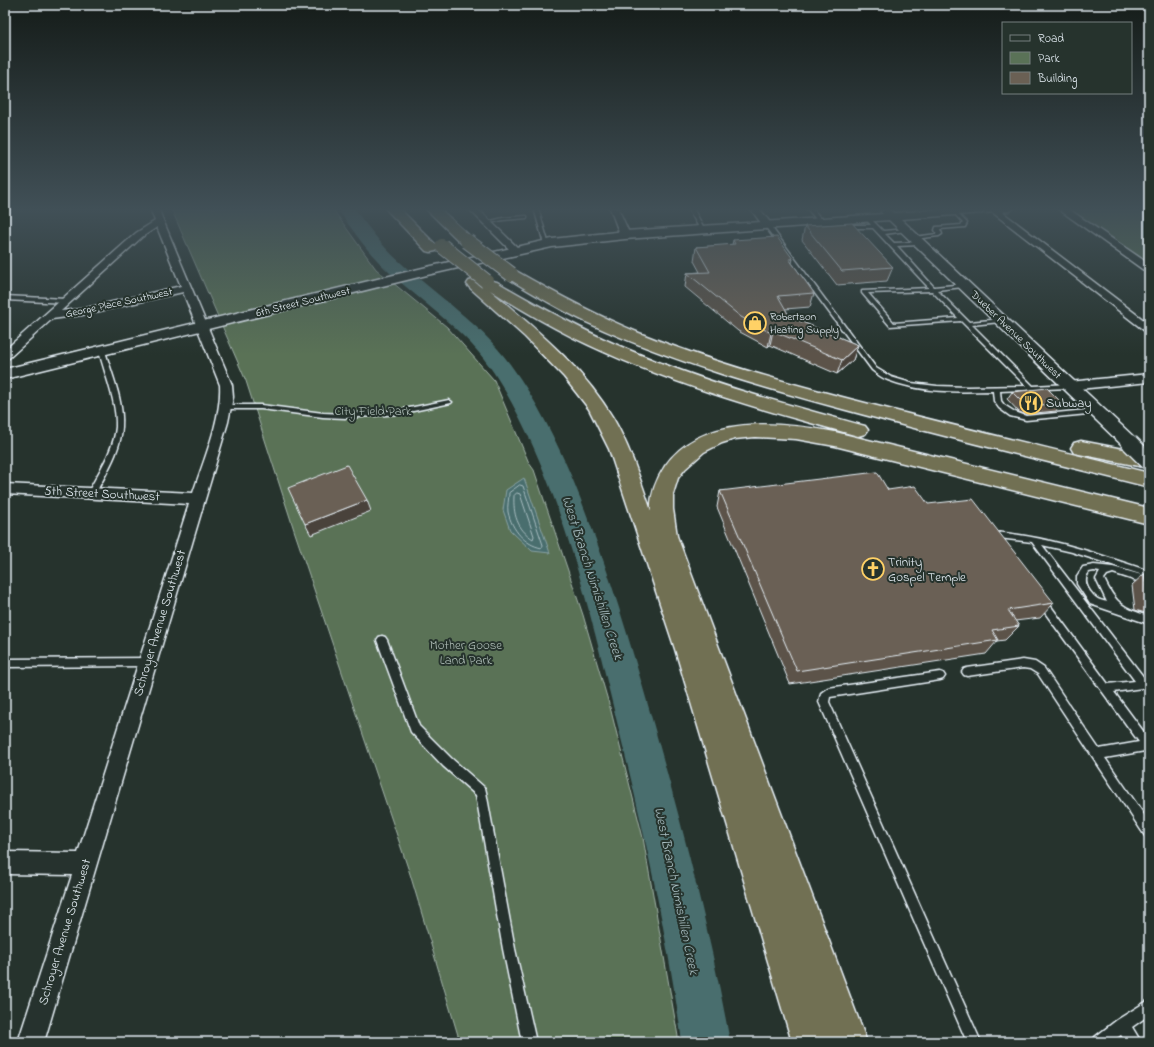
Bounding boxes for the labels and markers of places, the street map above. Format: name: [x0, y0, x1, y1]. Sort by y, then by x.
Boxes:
place label: Robertson Heating Supply: [770, 309, 839, 339]
shop icon: Robertson Heating Supply: [742, 310, 768, 336]
restaurant icon: Subway: [1018, 390, 1044, 416]
place label: Subway: [1046, 394, 1091, 414]
place label: Trinity Gospel Temple: [888, 553, 966, 587]
church icon: Trinity Gospel Temple: [860, 556, 886, 582]

